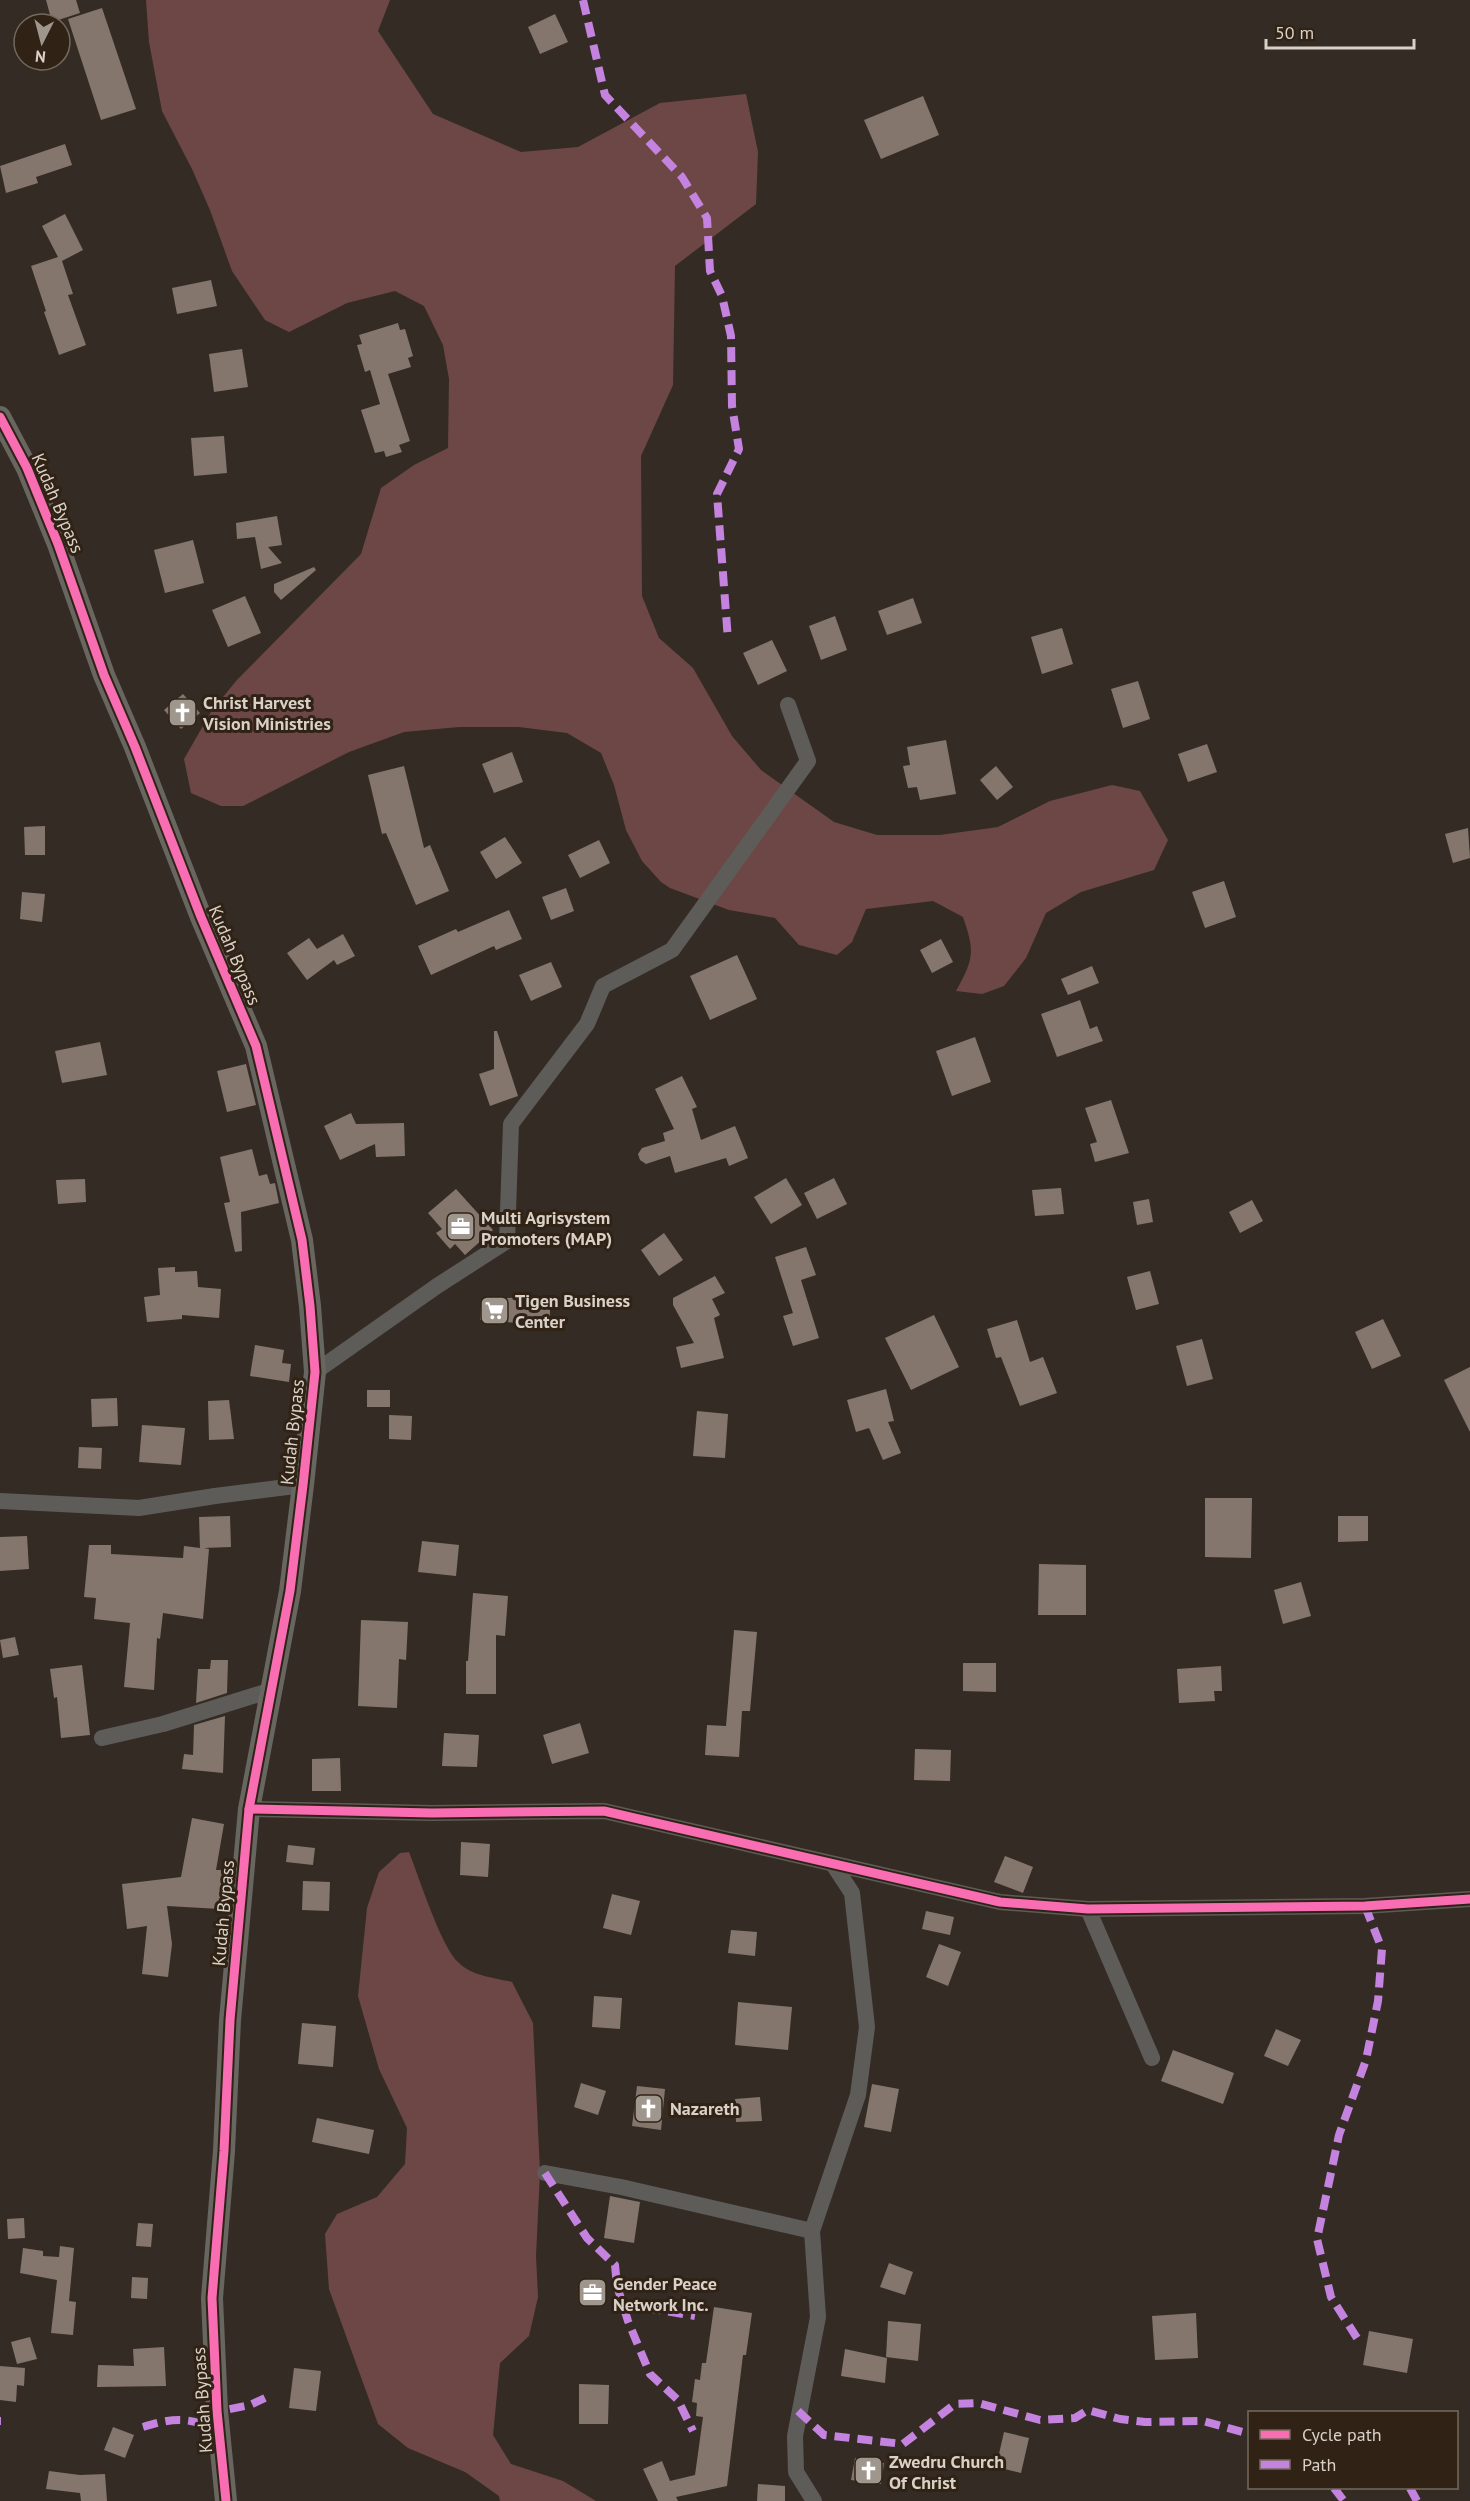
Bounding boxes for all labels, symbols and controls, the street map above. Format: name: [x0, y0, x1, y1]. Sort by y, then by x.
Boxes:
north arrow: [12, 12, 72, 72]
scale bar: [1266, 12, 1414, 50]
text: 50 m: [1275, 21, 1314, 44]
text: N: [34, 46, 47, 67]
street label: Kudah Bypass: [27, 450, 89, 556]
place label: Christ Harvest Vision Ministries: [202, 691, 331, 735]
church icon: Christ Harvest Vision Ministries: [166, 696, 198, 728]
street label: Kudah Bypass: [204, 902, 266, 1008]
place label: Multi Agrisystem Promoters (MAP): [481, 1206, 612, 1250]
office icon: Multi Agrisystem Promoters (MAP): [444, 1211, 476, 1243]
place label: Tigen Business Center: [515, 1289, 631, 1333]
supermarket icon: Tigen Business Center: [478, 1294, 510, 1326]
street label: Kudah Bypass: [275, 1378, 309, 1486]
street label: Kudah Bypass: [207, 1859, 239, 1967]
church icon: Nazareth: [633, 2092, 665, 2124]
place label: Nazareth: [670, 2097, 739, 2120]
place label: Gender Peace Network Inc.: [613, 2272, 717, 2316]
office icon: Gender Peace Network Inc.: [576, 2277, 608, 2309]
street label: Kudah Bypass: [187, 2346, 217, 2454]
legend: [1248, 2411, 1458, 2489]
text: Cycle path: [1302, 2423, 1382, 2446]
place label: Zwedru Church Of Christ: [889, 2450, 1004, 2494]
text: Path: [1302, 2453, 1336, 2476]
church icon: Zwedru Church Of Christ: [852, 2455, 884, 2487]

